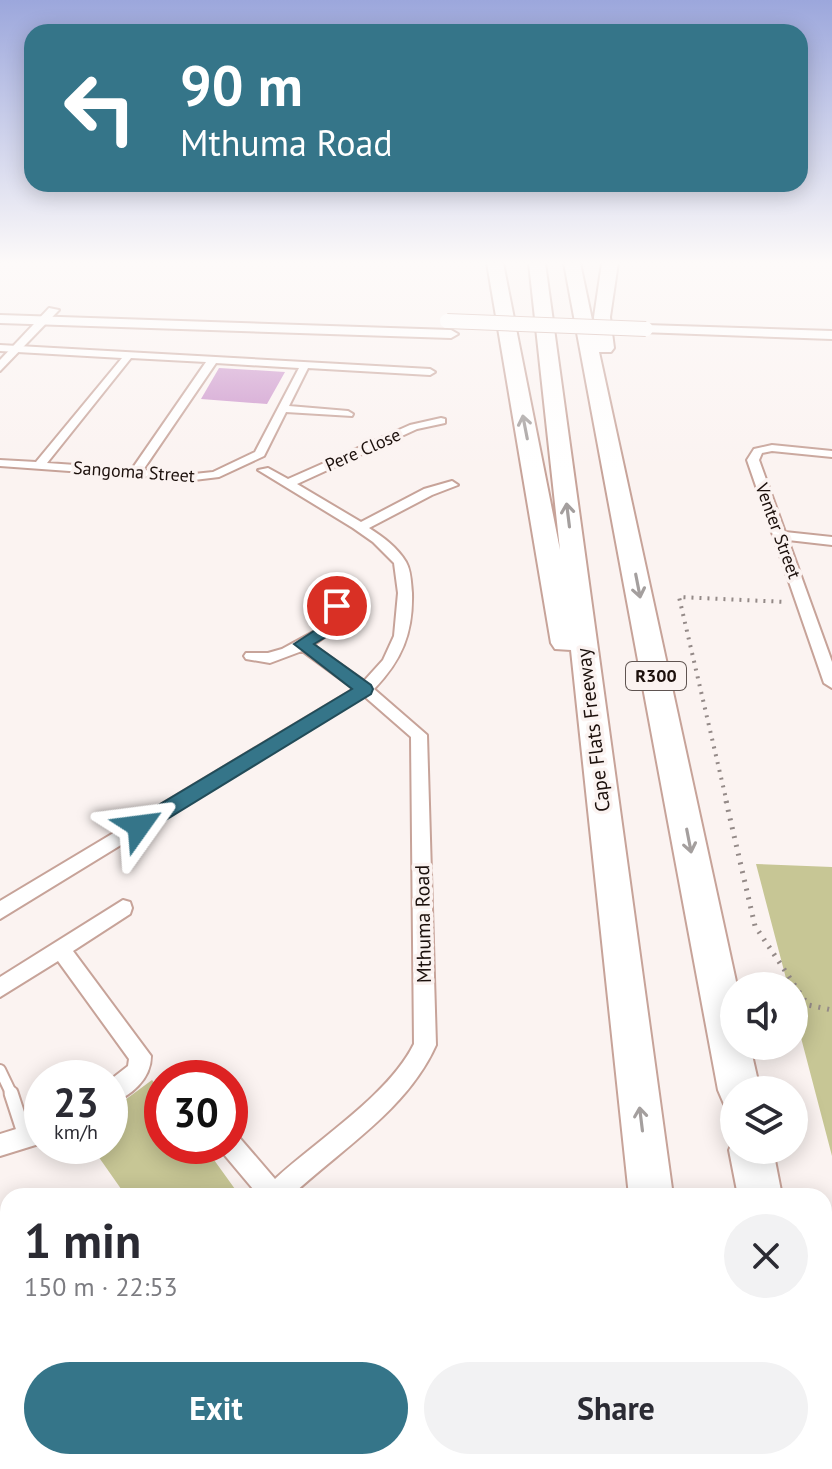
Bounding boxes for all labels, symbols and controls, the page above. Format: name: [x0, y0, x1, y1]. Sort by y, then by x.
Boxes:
text: 90 m: [180, 49, 303, 121]
icon: left: [48, 56, 152, 160]
text: Mthuma Road: [180, 119, 393, 166]
one-way arrow: [517, 414, 532, 440]
street label: Pere Close: [321, 423, 404, 476]
street label: Sangoma Street: [72, 456, 196, 487]
street label: Venter Street: [750, 479, 806, 582]
one-way arrow: [560, 502, 575, 529]
pin: [303, 572, 371, 640]
one-way arrow: [631, 573, 646, 598]
icon: arrive: [315, 584, 359, 628]
street label: Cape Flats Freeway: [570, 646, 616, 813]
road number: R300: [626, 662, 686, 690]
position arrow: [97, 784, 181, 868]
one-way arrow: [682, 828, 697, 853]
street label: Mthuma Road: [409, 865, 437, 983]
map controls: [720, 972, 808, 1164]
button: sound: [720, 972, 808, 1060]
speed limit sign: 30: [144, 1060, 248, 1164]
text: 23: [53, 1076, 99, 1128]
button: layers: [720, 1076, 808, 1164]
one-way arrow: [633, 1106, 648, 1132]
text: km/h: [54, 1119, 98, 1145]
text: 1 min: [24, 1209, 141, 1271]
button: close: [724, 1214, 808, 1298]
text: 150 m · 22:53: [24, 1270, 178, 1303]
button: Exit: [24, 1362, 408, 1454]
button: Share: [424, 1362, 808, 1454]

